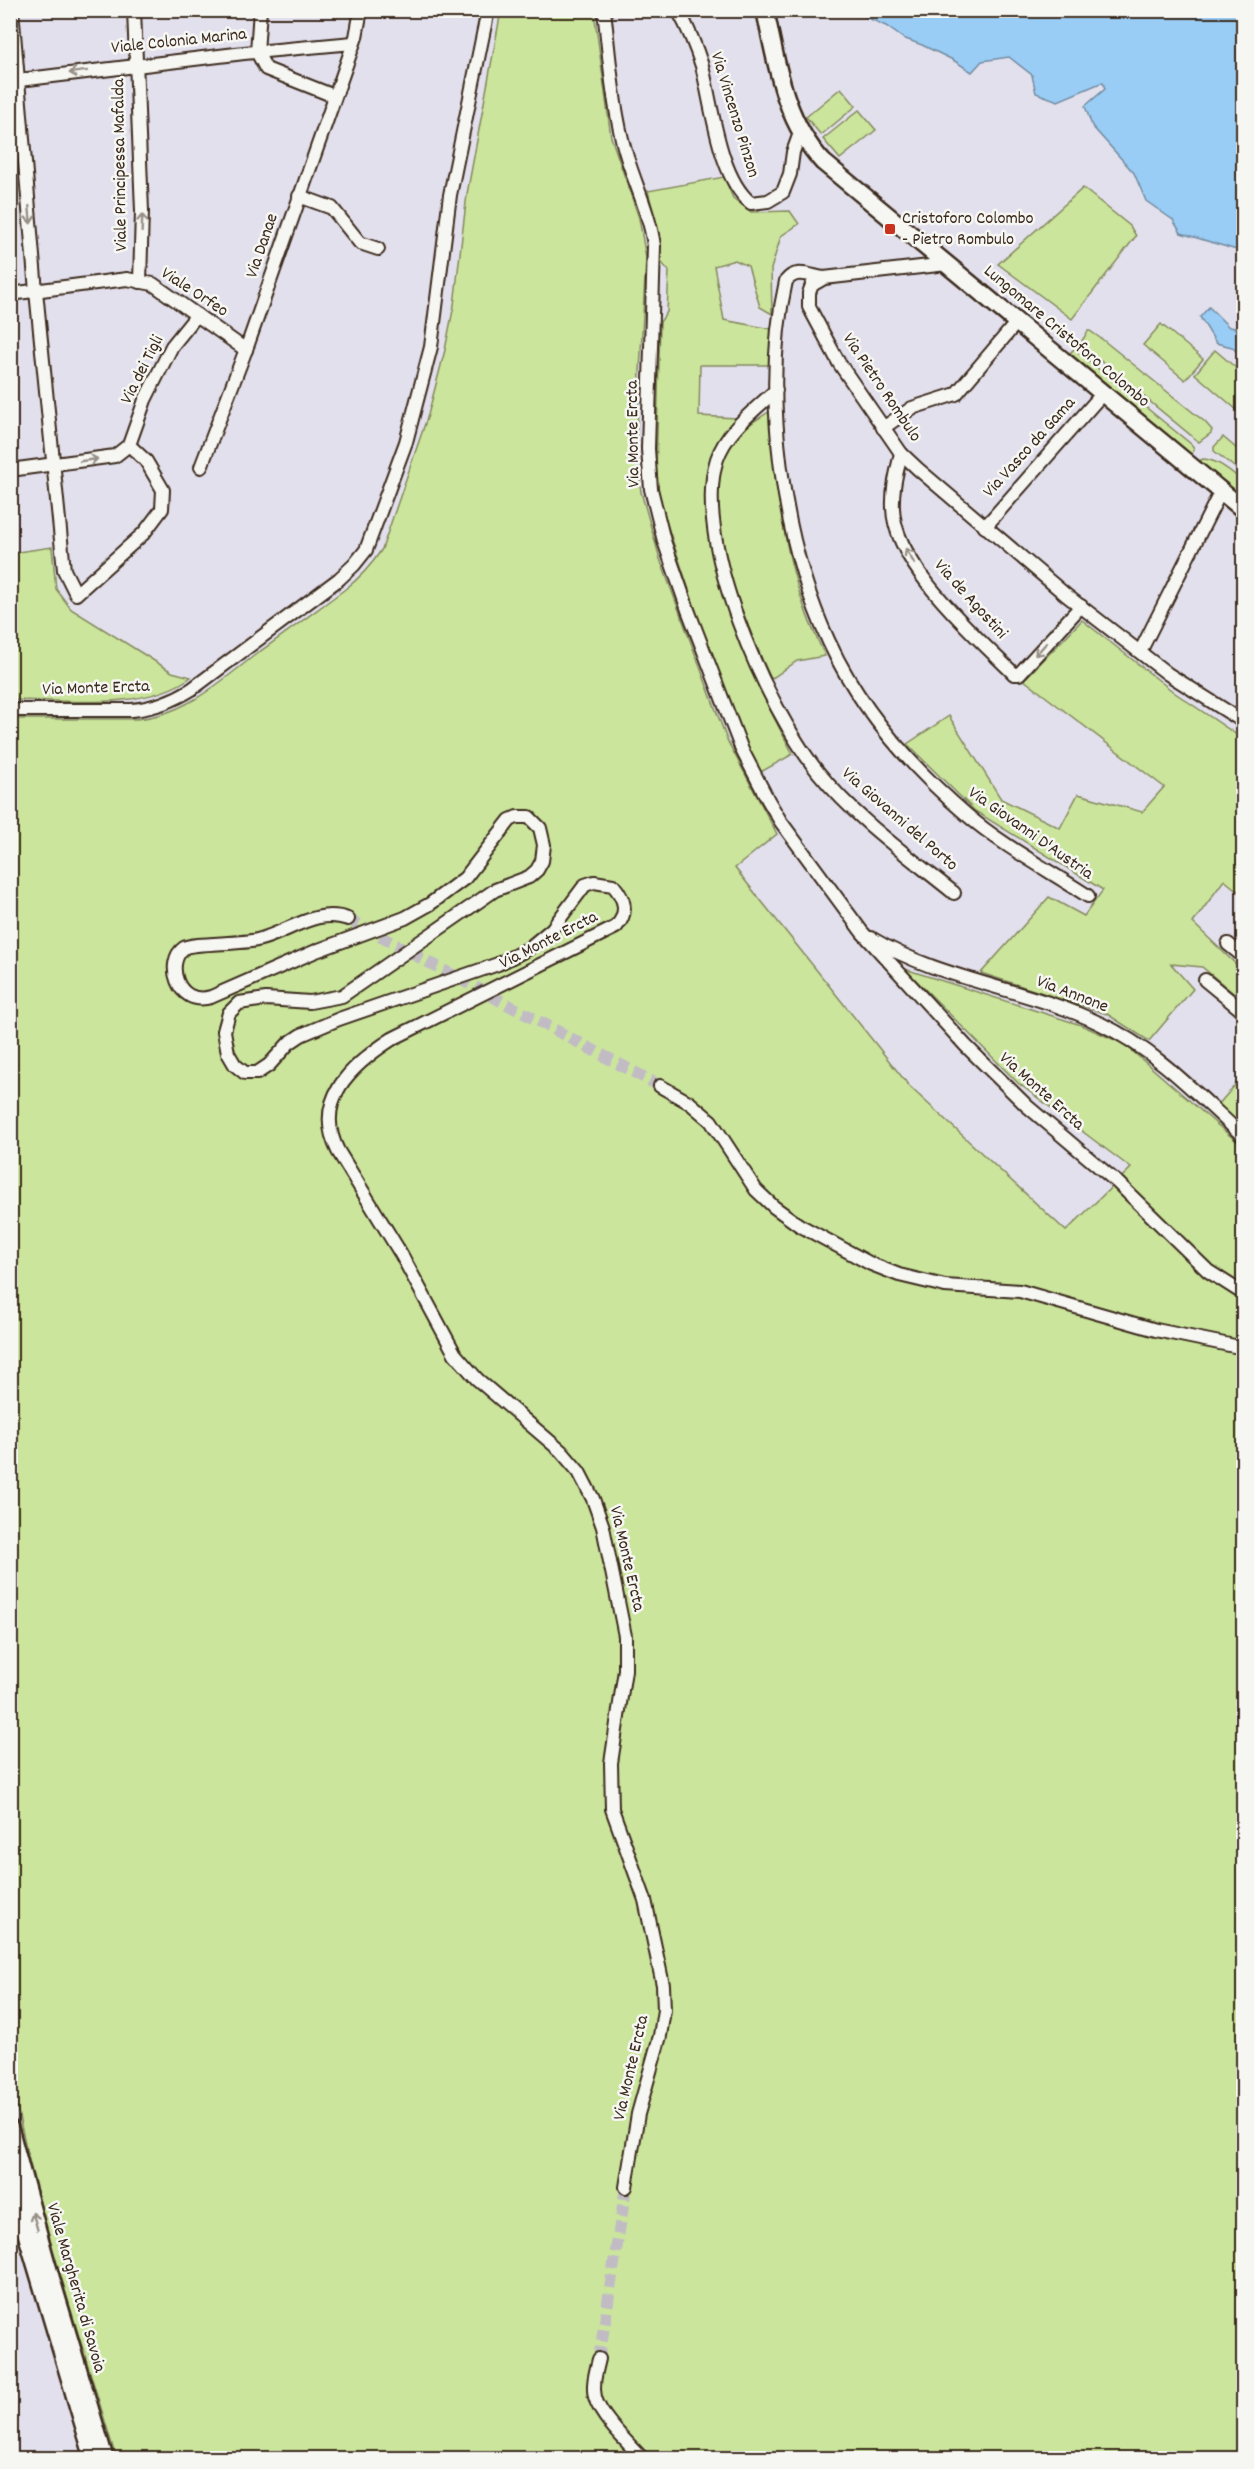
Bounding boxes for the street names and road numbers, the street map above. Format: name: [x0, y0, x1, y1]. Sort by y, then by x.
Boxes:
street label: Viale Colonia Marina: [110, 22, 248, 62]
street label: Via Vincenzo Pinzon: [703, 49, 765, 181]
street label: Viale Principessa Mafalda: [107, 78, 135, 252]
street label: Via Danae: [240, 210, 286, 282]
street label: Lungomare Cristoforo Colombo: [977, 260, 1155, 414]
street label: Viale Orfeo: [155, 262, 233, 324]
street label: Via Pietro Rombulo: [835, 329, 927, 447]
street label: Via dei Tigli: [115, 331, 171, 409]
street label: Via Monte Ercta: [621, 380, 647, 488]
street label: Via Vasco da Gama: [978, 392, 1082, 504]
street label: Via de Agostini: [927, 555, 1013, 645]
street label: Via Monte Ercta: [42, 675, 151, 703]
street label: Via Giovanni del Porto: [835, 762, 963, 878]
street label: Via Giovanni D'Austria: [962, 781, 1098, 887]
street label: Via Monte Ercta: [496, 905, 603, 976]
street label: Via Annone: [1032, 970, 1112, 1020]
street label: Via Monte Ercta: [993, 1047, 1090, 1138]
street label: Via Monte Ercta: [602, 1504, 650, 1615]
street label: Via Monte Ercta: [608, 2012, 656, 2123]
street label: Viale Margherita di Savoia: [39, 2200, 111, 2376]

